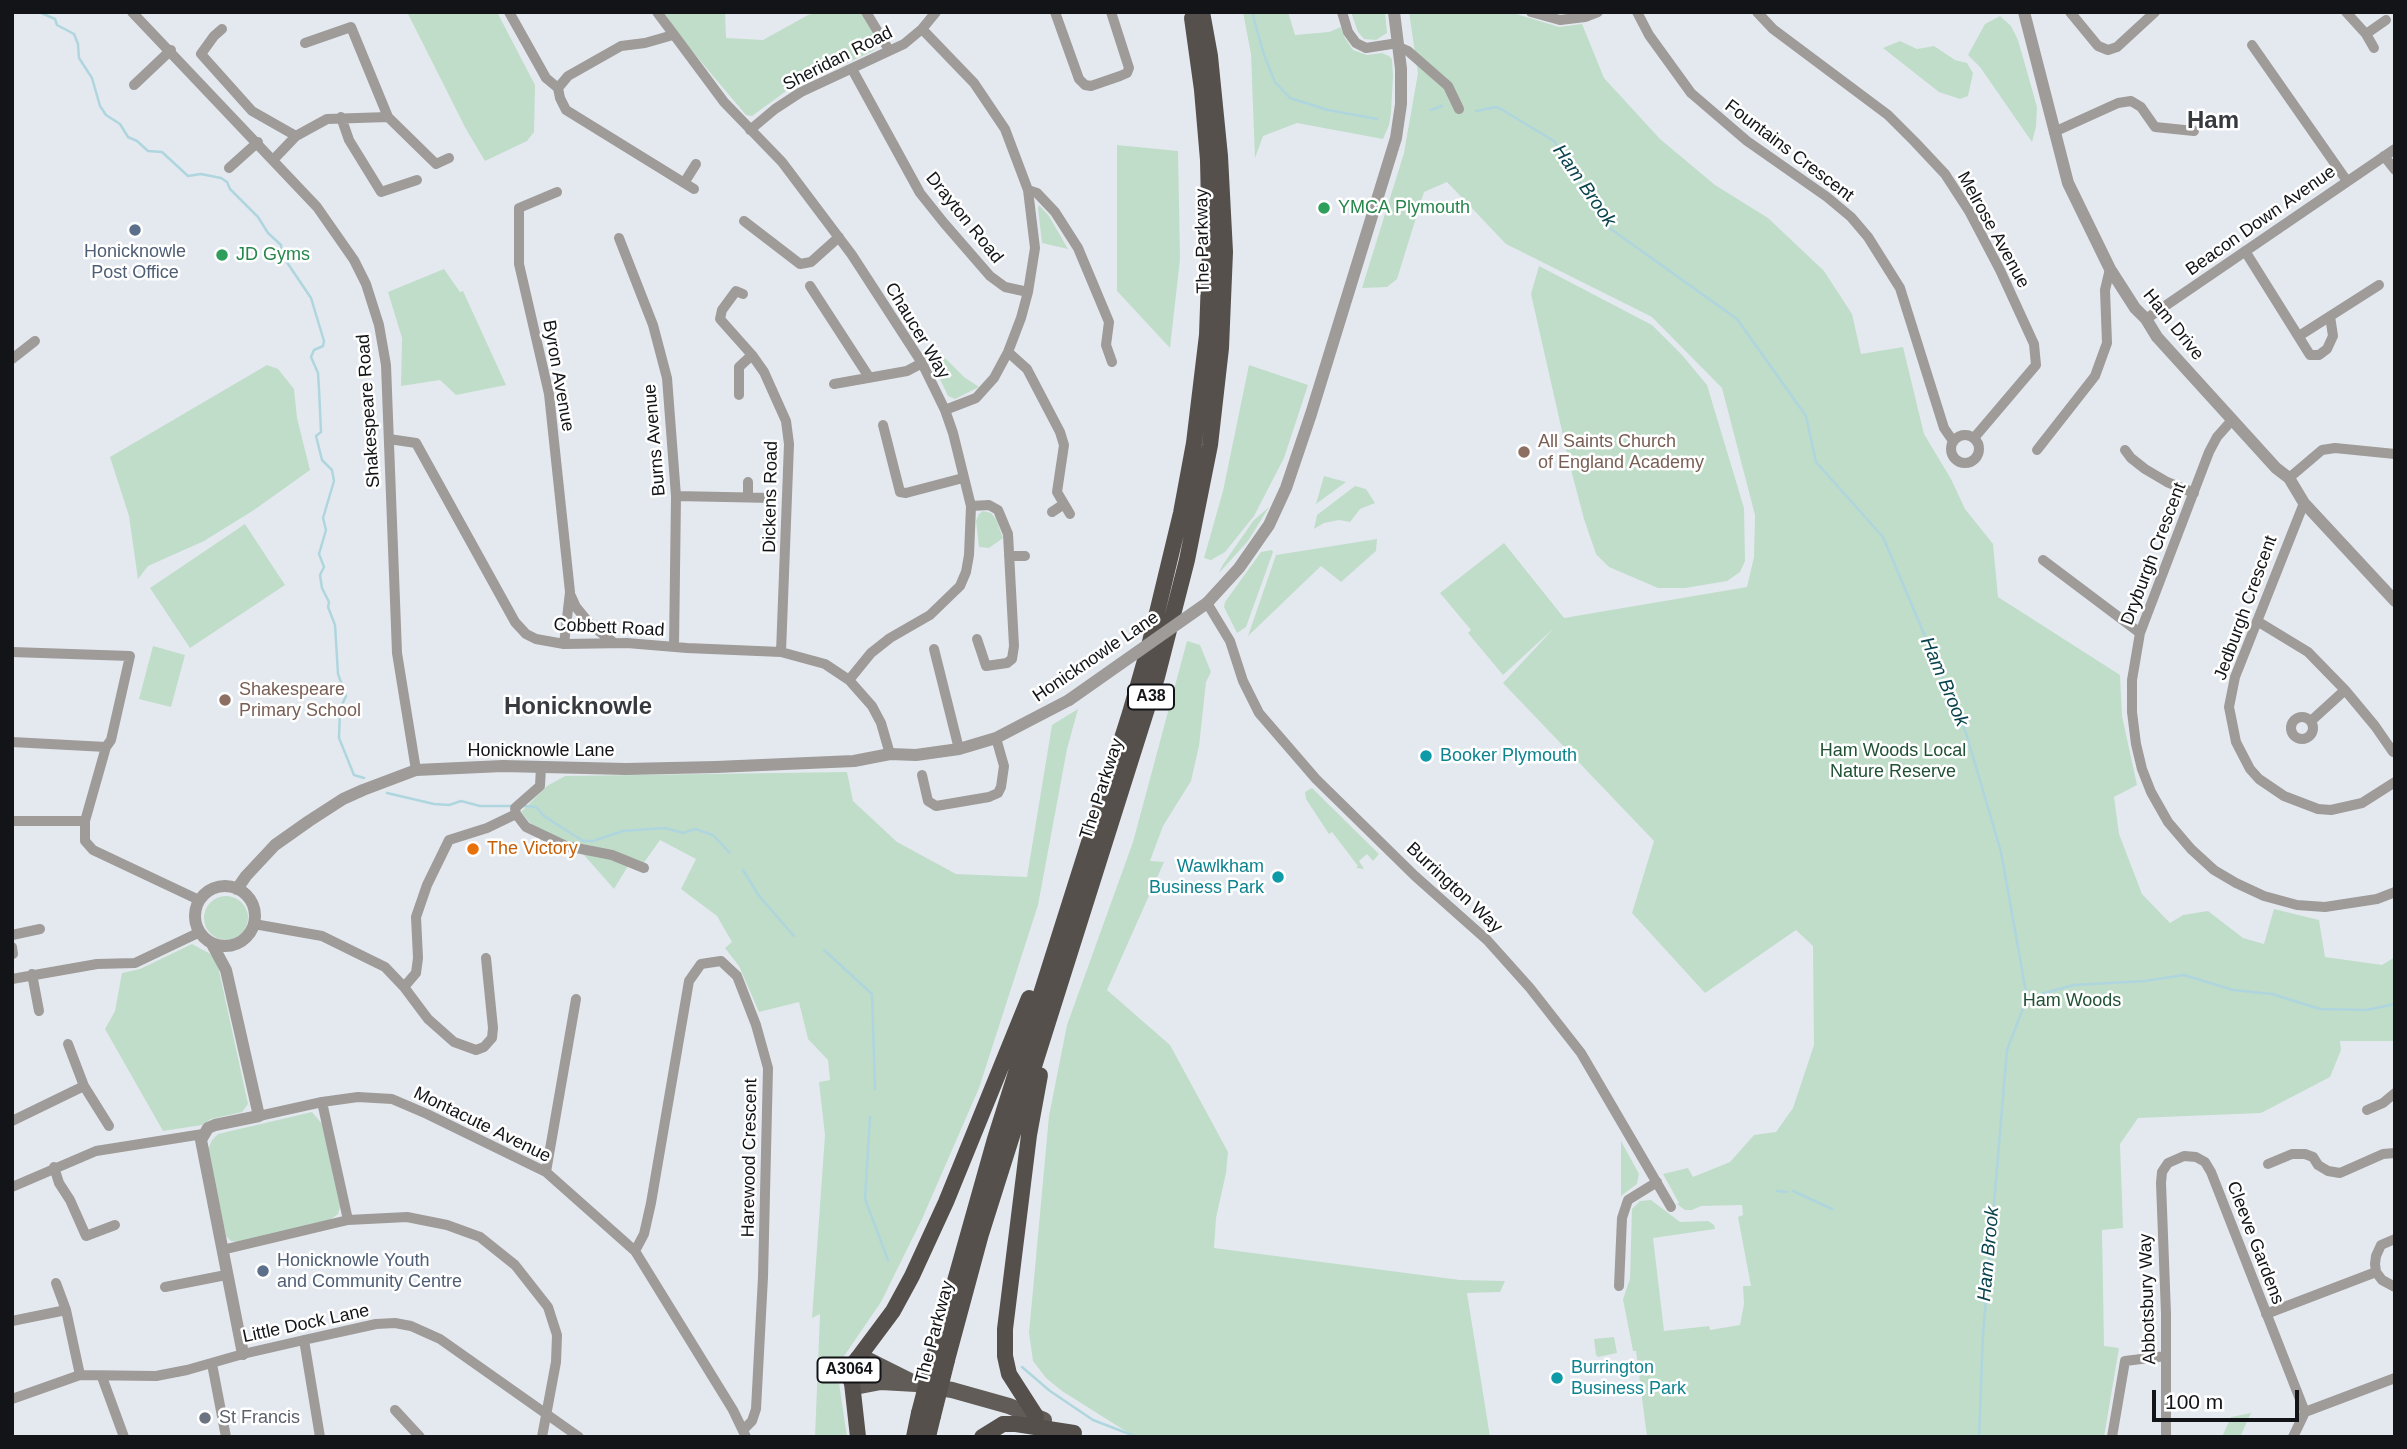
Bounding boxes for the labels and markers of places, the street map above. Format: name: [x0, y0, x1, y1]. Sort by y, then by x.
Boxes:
place label: YMCA Plymouth: [1338, 197, 1470, 219]
marker: YMCA Plymouth: [1316, 200, 1332, 216]
marker: Honicknowle Post Office: [127, 222, 143, 238]
place label: Honicknowle Post Office: [84, 241, 186, 284]
place label: JD Gyms: [236, 244, 310, 266]
marker: JD Gyms: [214, 247, 230, 263]
place label: All Saints Church of England Academy: [1538, 431, 1704, 474]
marker: All Saints Church of England Academy: [1516, 444, 1532, 460]
place label: Shakespeare Primary School: [239, 679, 361, 722]
marker: Shakespeare Primary School: [217, 692, 233, 708]
place label: Booker Plymouth: [1440, 745, 1577, 767]
marker: Booker Plymouth: [1418, 748, 1434, 764]
place label: The Victory: [487, 838, 578, 860]
marker: The Victory: [465, 841, 481, 857]
place label: Wawlkham Business Park: [1149, 856, 1264, 898]
marker: Wawlkham Business Park: [1270, 869, 1286, 885]
place label: Honicknowle Youth and Community Centre: [277, 1250, 462, 1292]
marker: Honicknowle Youth and Community Centre: [255, 1263, 271, 1279]
place label: Burrington Business Park: [1571, 1357, 1686, 1400]
marker: Burrington Business Park: [1549, 1370, 1565, 1386]
place label: St Francis: [219, 1407, 300, 1429]
marker: St Francis: [197, 1410, 213, 1426]

